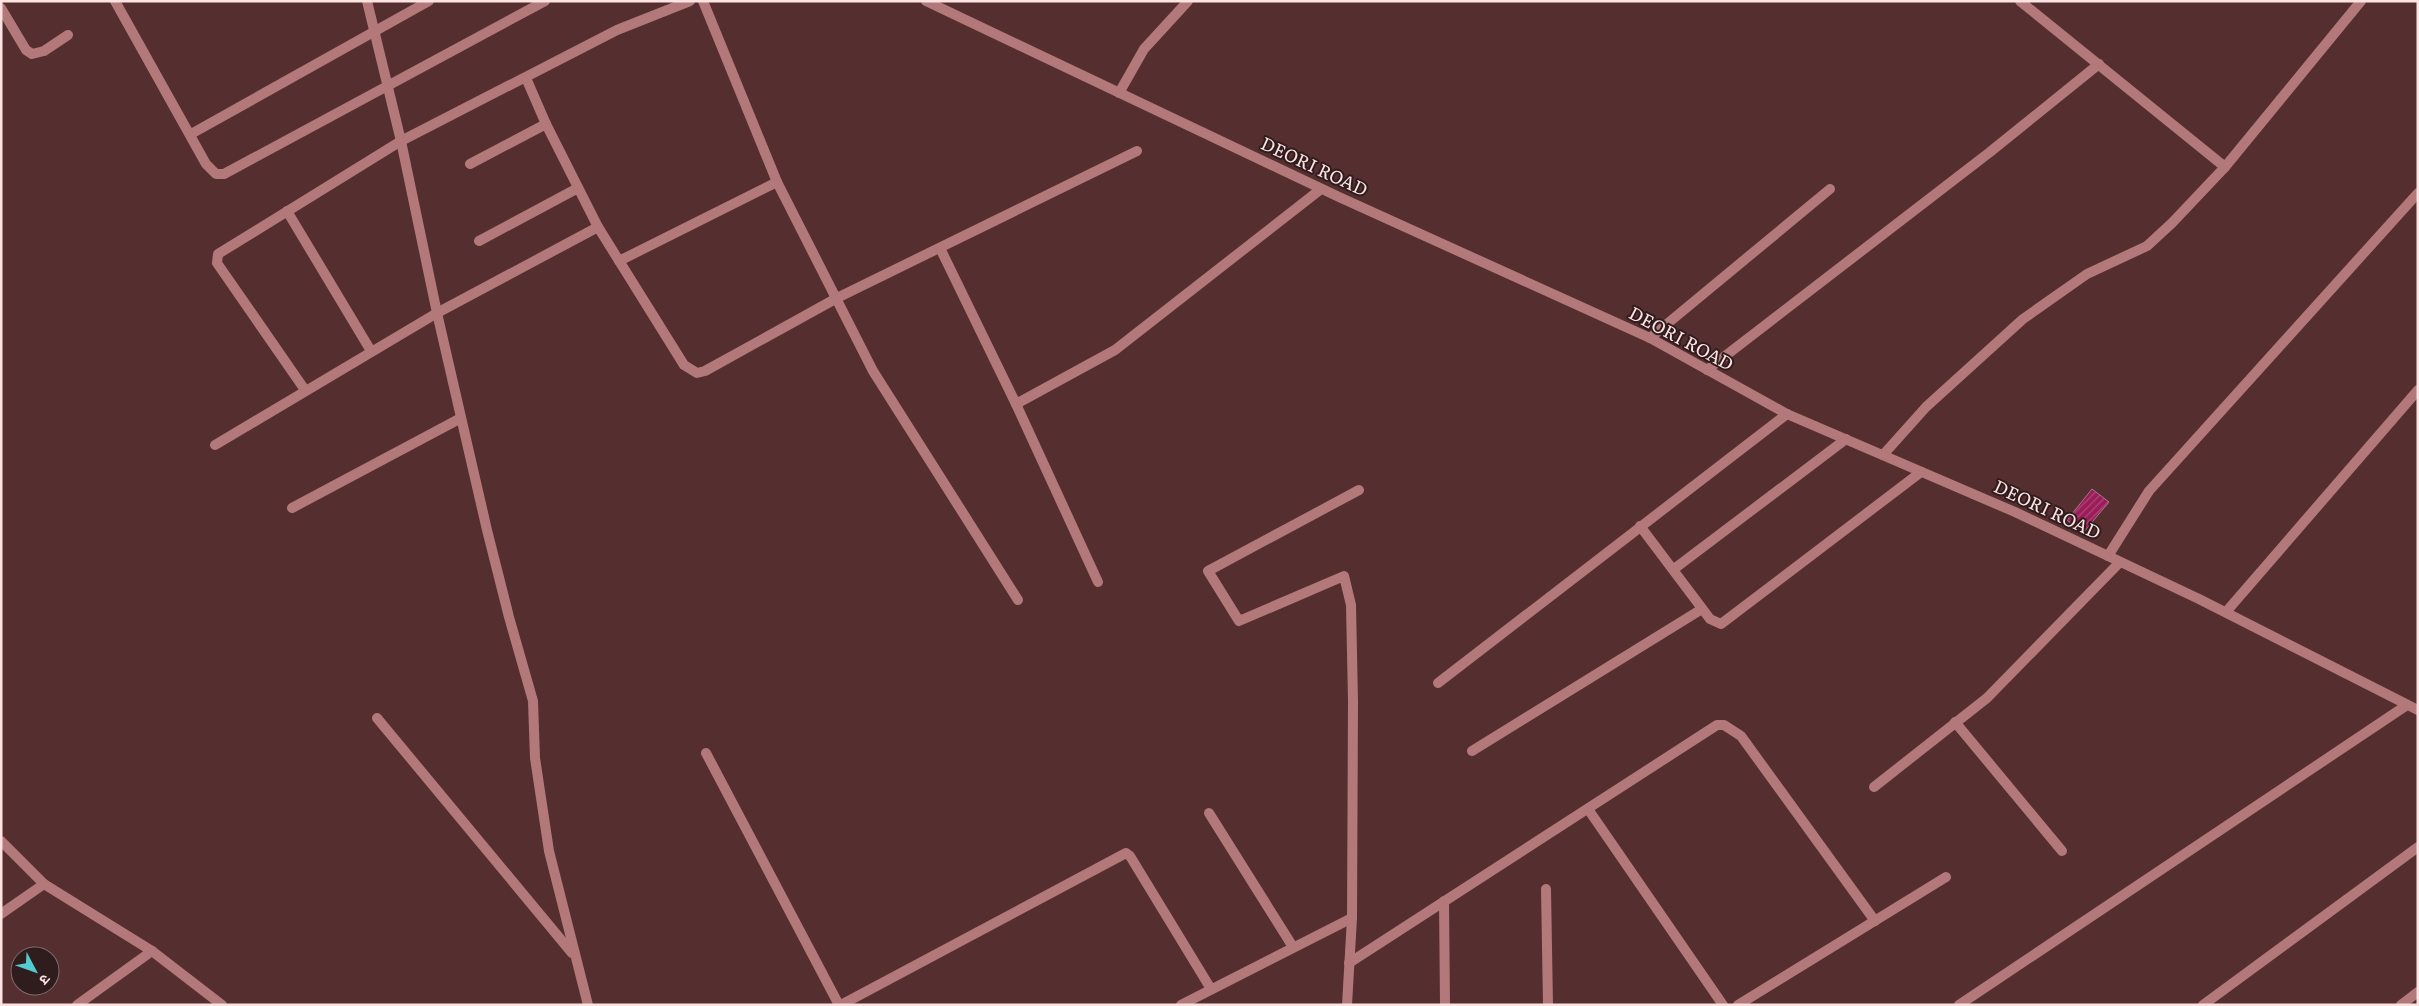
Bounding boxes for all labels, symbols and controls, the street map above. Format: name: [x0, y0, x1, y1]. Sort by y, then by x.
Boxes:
street label: DEORI ROAD: [1257, 129, 1373, 202]
street label: DEORI ROAD: [1625, 299, 1739, 377]
street label: DEORI ROAD: [1990, 472, 2106, 545]
north arrow: [10, 946, 60, 996]
text: उ: [35, 971, 56, 990]

